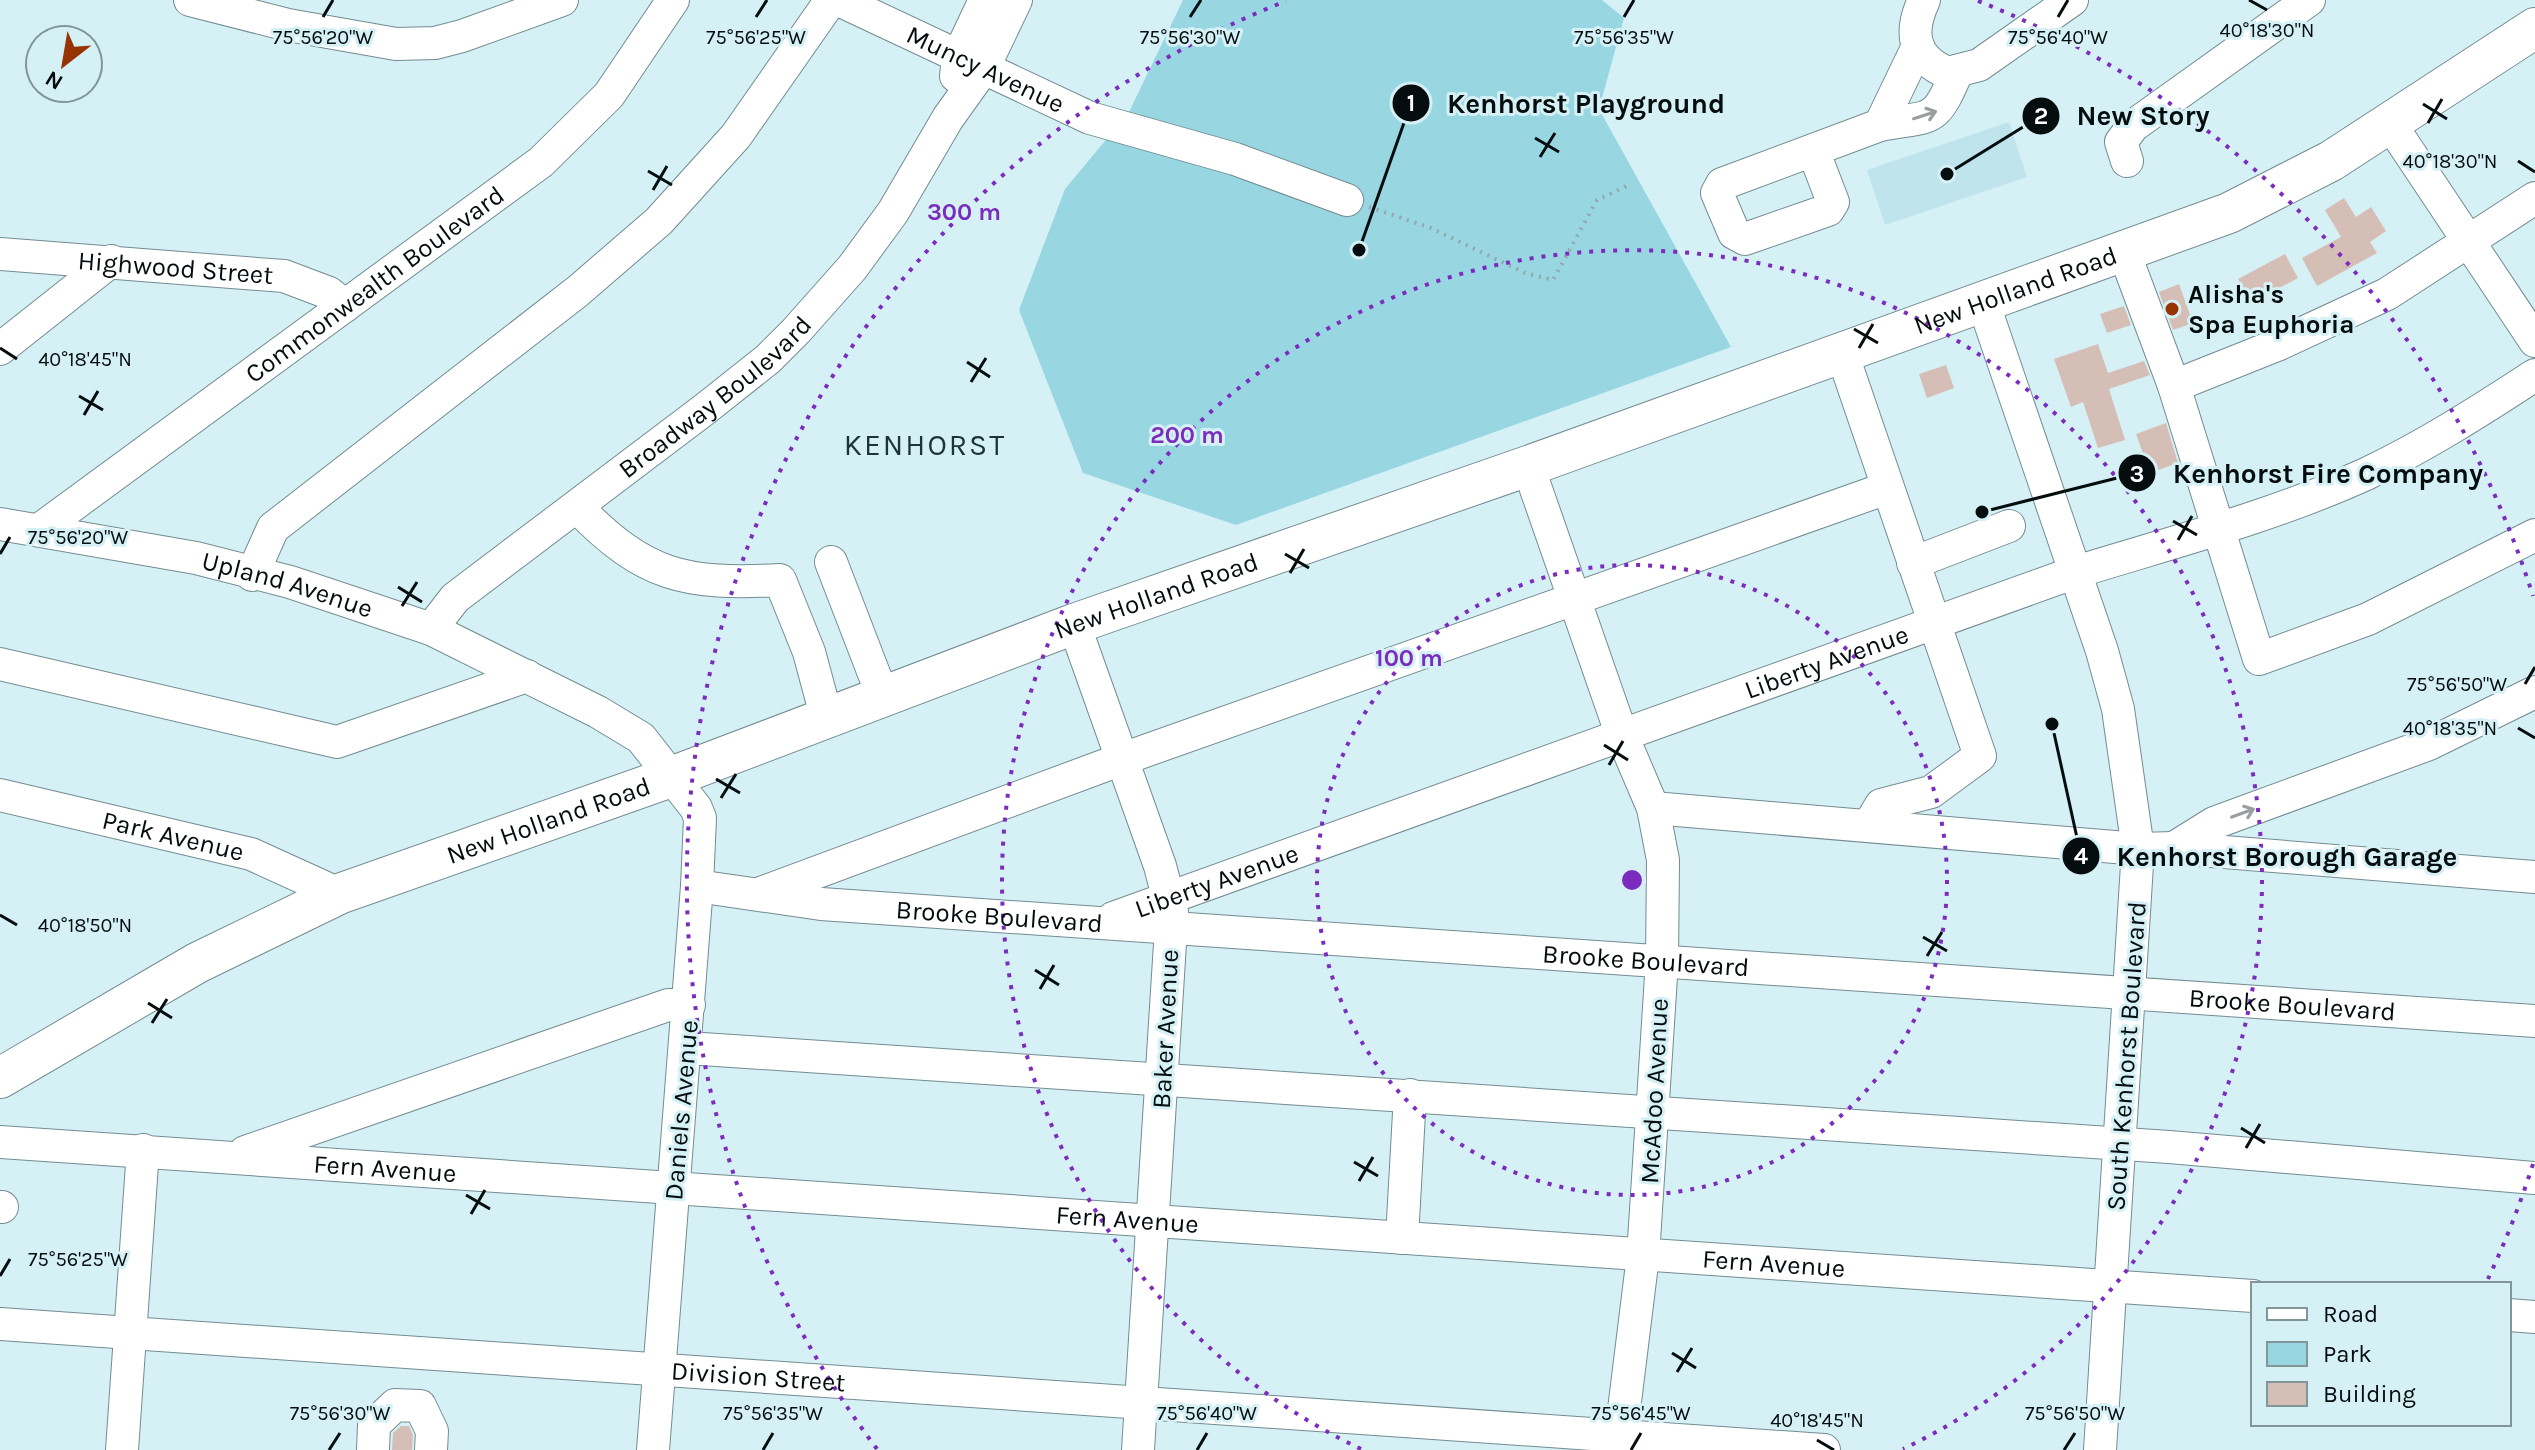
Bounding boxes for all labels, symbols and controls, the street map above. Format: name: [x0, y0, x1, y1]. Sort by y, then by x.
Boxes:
street label: Muncy Avenue: [902, 19, 1069, 120]
text: 40°18'30"N: [2220, 19, 2314, 42]
north arrow: [24, 24, 104, 104]
text: 75°56'20"W: [273, 26, 373, 49]
text: 75°56'25"W: [706, 26, 806, 49]
text: 75°56'30"W: [1140, 26, 1240, 49]
text: 75°56'35"W: [1574, 26, 1674, 49]
text: 75°56'40"W: [2008, 26, 2108, 49]
text: N: [41, 65, 68, 95]
callout: Kenhorst Playground: [1391, 77, 1741, 129]
text: Kenhorst Playground: [1447, 87, 1725, 120]
text: 1: [1407, 89, 1415, 117]
callout: New Story: [2021, 90, 2226, 142]
text: New Story: [2076, 99, 2210, 132]
text: 2: [2034, 102, 2048, 130]
one-way arrow: [1912, 107, 1937, 121]
text: 40°18'30"N: [2403, 150, 2497, 173]
street label: Commonwealth Boulevard: [239, 179, 510, 390]
text: 300 m: [927, 198, 1001, 226]
street label: New Holland Road: [1910, 240, 2121, 341]
street label: Highwood Street: [77, 245, 274, 291]
place label: Alisha's Spa Euphoria: [2188, 279, 2355, 340]
marker: Alisha's Spa Euphoria: [2163, 300, 2181, 318]
street label: Broadway Boulevard: [613, 310, 818, 485]
text: 40°18'45"N: [38, 348, 132, 371]
text: 200 m: [1150, 421, 1224, 449]
district label: KENHORST: [844, 427, 1006, 463]
callout: Kenhorst Fire Company: [2117, 447, 2500, 499]
text: Kenhorst Fire Company: [2173, 457, 2483, 490]
text: 3: [2130, 460, 2144, 488]
text: 75°56'20"W: [28, 526, 128, 549]
street label: Upland Avenue: [199, 545, 377, 625]
street label: New Holland Road: [1050, 546, 1262, 646]
street label: Liberty Avenue: [1740, 619, 1913, 706]
text: 100 m: [1375, 644, 1443, 672]
text: 75°56'50"W: [2407, 673, 2507, 696]
text: 40°18'35"N: [2403, 717, 2497, 740]
street label: New Holland Road: [443, 771, 655, 871]
one-way arrow: [2230, 804, 2255, 819]
street label: Park Avenue: [99, 805, 247, 868]
callout: Kenhorst Borough Garage: [2061, 830, 2473, 882]
street label: Liberty Avenue: [1131, 838, 1303, 925]
text: Kenhorst Borough Garage: [2117, 840, 2457, 873]
text: 4: [2074, 842, 2088, 870]
centre of rings: [1618, 866, 1646, 894]
street label: Brooke Boulevard: [895, 894, 1104, 939]
street label: South Kenhorst Boulevard: [2100, 900, 2153, 1212]
text: 40°18'50"N: [38, 914, 132, 937]
street label: Brooke Boulevard: [1541, 938, 1750, 983]
street label: Baker Avenue: [1146, 949, 1185, 1110]
street label: Brooke Boulevard: [2188, 982, 2397, 1027]
street label: McAdoo Avenue: [1634, 997, 1675, 1185]
street label: Daniels Avenue: [658, 1019, 705, 1202]
street label: Fern Avenue: [313, 1148, 458, 1189]
street label: Fern Avenue: [1055, 1199, 1200, 1240]
street label: Fern Avenue: [1701, 1243, 1846, 1284]
text: 75°56'25"W: [28, 1248, 128, 1271]
legend: [2251, 1282, 2511, 1426]
text: Road: [2323, 1300, 2378, 1328]
text: Park: [2323, 1340, 2372, 1368]
street label: Division Street: [670, 1355, 847, 1398]
text: Building: [2323, 1380, 2416, 1408]
text: 75°56'30"W: [290, 1402, 390, 1425]
text: 75°56'35"W: [723, 1402, 823, 1425]
text: 75°56'40"W: [1157, 1402, 1257, 1425]
text: 75°56'45"W: [1591, 1402, 1691, 1425]
text: 75°56'50"W: [2025, 1402, 2125, 1425]
text: 40°18'45"N: [1770, 1409, 1864, 1432]

